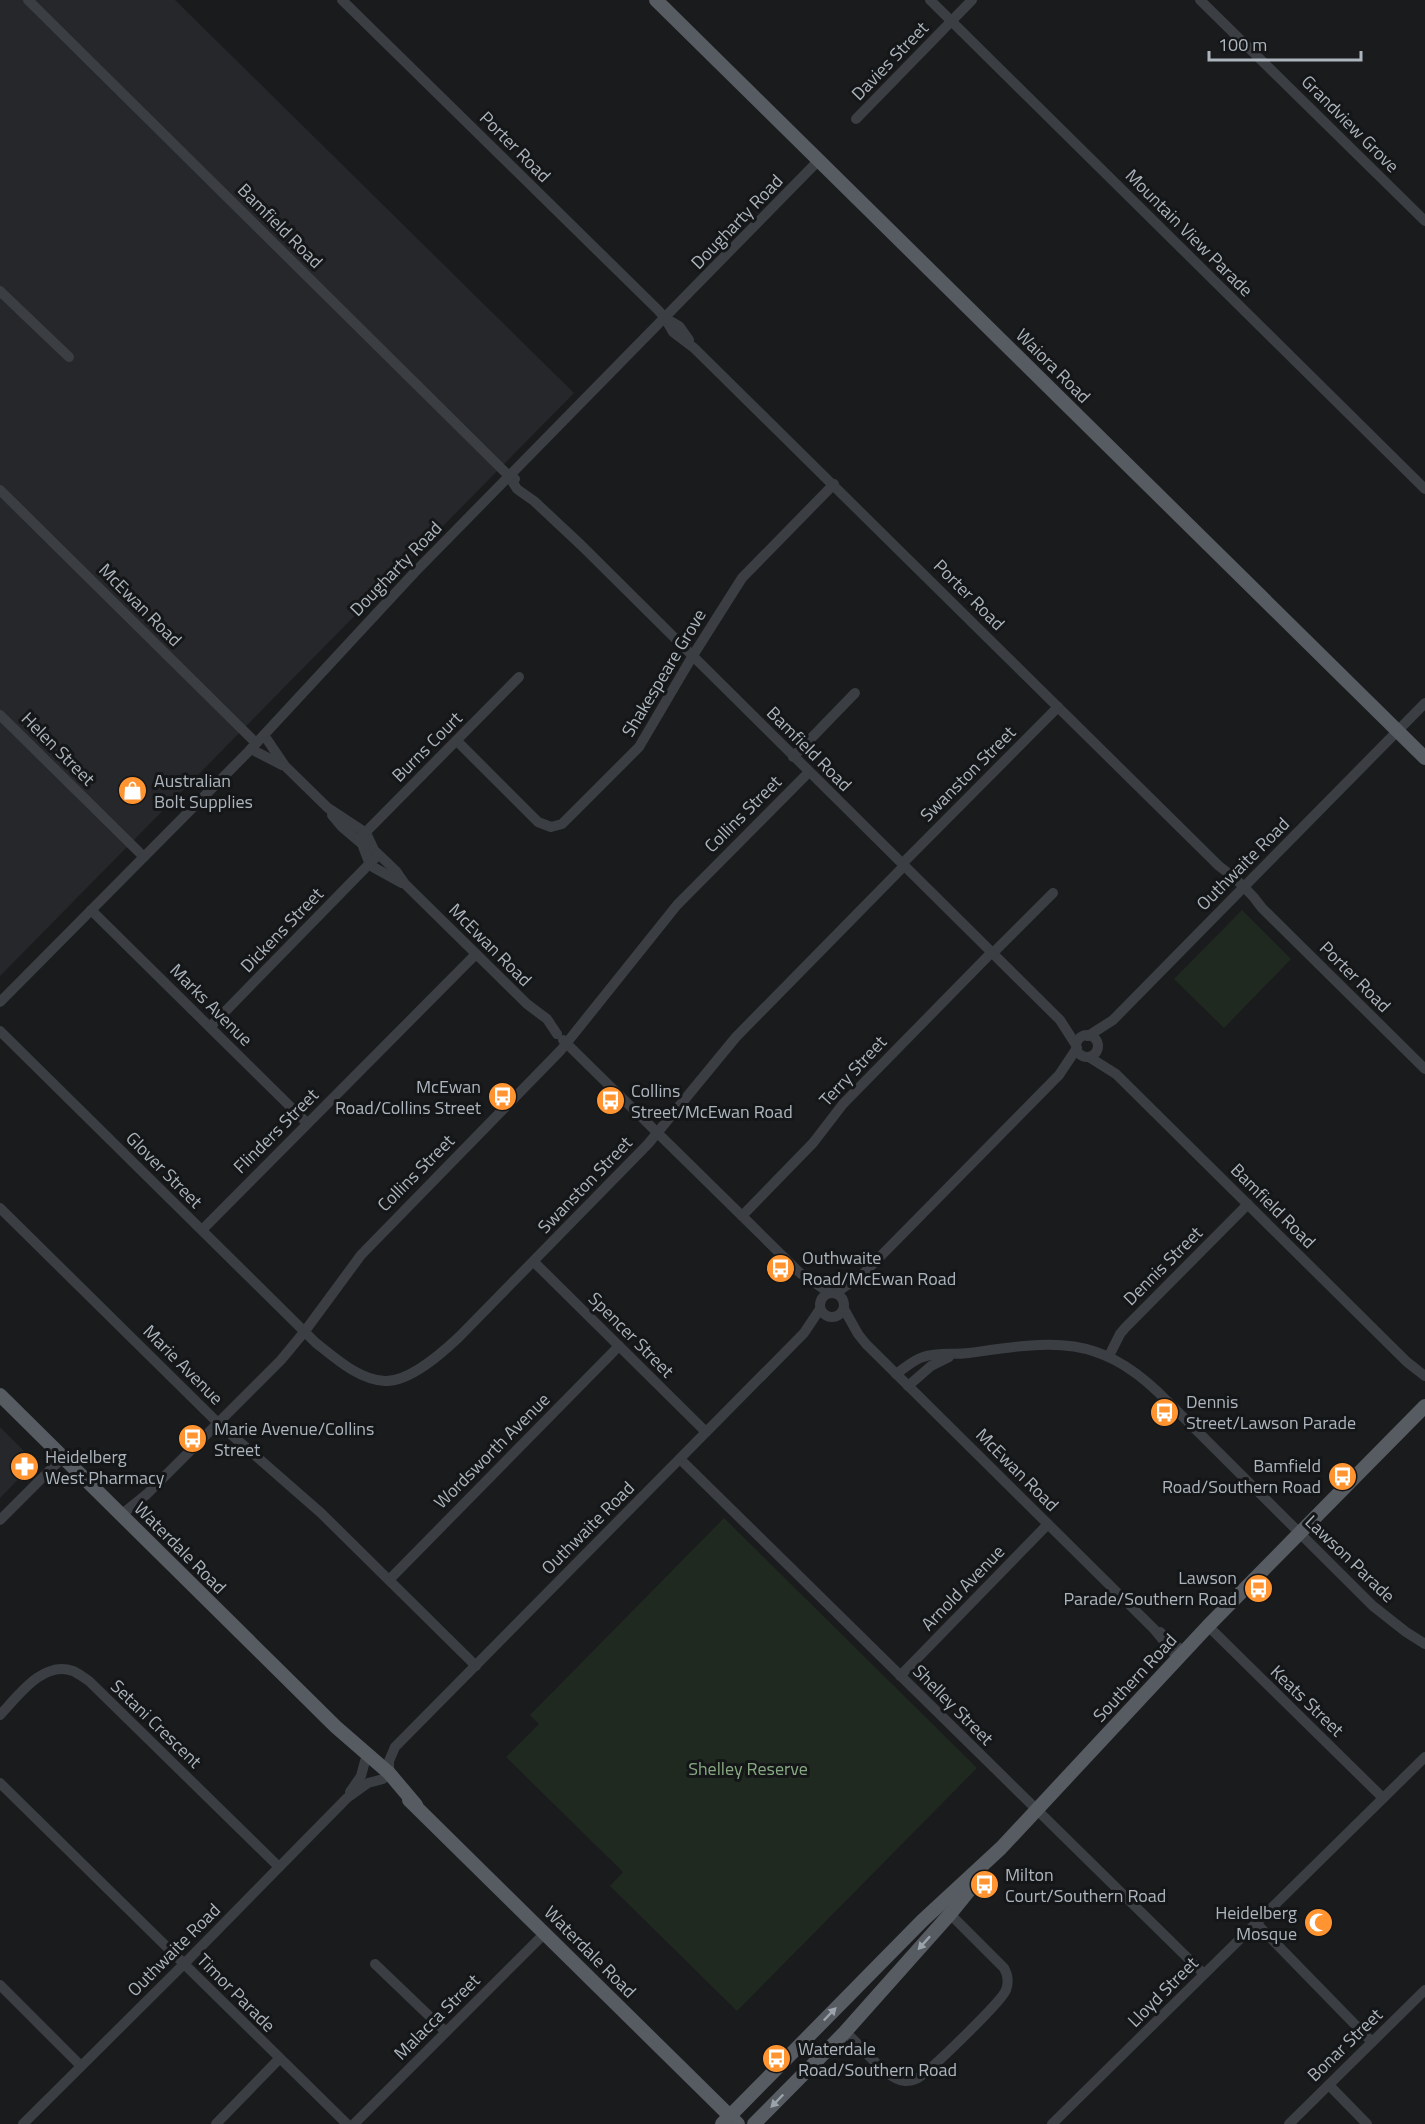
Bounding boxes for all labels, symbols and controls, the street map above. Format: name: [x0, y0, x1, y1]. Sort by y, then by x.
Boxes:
street label: Davies Street: [845, 14, 935, 106]
scale bar: [1209, 24, 1360, 62]
text: 100 m: [1218, 31, 1267, 58]
street label: Grandview Grove: [1295, 69, 1405, 179]
street label: Porter Road: [474, 105, 557, 188]
street label: Mountain View Parade: [1119, 163, 1259, 303]
street label: Dougharty Road: [684, 168, 789, 275]
street label: Bamfield Road: [232, 177, 329, 274]
street label: Waiora Road: [1010, 322, 1097, 409]
street label: Dougharty Road: [343, 515, 448, 622]
street label: Porter Road: [928, 553, 1011, 636]
street label: McEwan Road: [93, 557, 188, 652]
street label: Shakespeare Grove: [615, 604, 712, 742]
street label: Bamfield Road: [761, 700, 858, 797]
street label: Burns Court: [385, 705, 469, 788]
street label: Helen Street: [15, 706, 102, 792]
street label: Swanston Street: [914, 719, 1022, 828]
place label: Australian Bolt Supplies: [154, 767, 253, 815]
street label: Collins Street: [698, 768, 788, 858]
shop icon: Australian Bolt Supplies: [117, 775, 149, 807]
street label: Outhwaite Road: [1190, 811, 1295, 916]
street label: Dickens Street: [234, 880, 330, 978]
street label: McEwan Road: [443, 897, 538, 992]
street label: Porter Road: [1314, 935, 1397, 1018]
street label: Marks Avenue: [164, 957, 259, 1052]
street label: Terry Street: [813, 1029, 893, 1112]
place label: McEwan Road/Collins Street: [335, 1073, 482, 1121]
place label: Collins Street/McEwan Road: [631, 1077, 793, 1125]
street label: Flinders Street: [227, 1081, 325, 1179]
bus stop icon: McEwan Road/Collins Street: [486, 1081, 518, 1113]
bus stop icon: Collins Street/McEwan Road: [594, 1085, 626, 1117]
street label: Glover Street: [120, 1125, 209, 1215]
street label: Collins Street: [371, 1127, 461, 1217]
street label: Swanston Street: [531, 1129, 639, 1239]
street label: Bamfield Road: [1225, 1157, 1322, 1254]
street label: Dennis Street: [1117, 1219, 1209, 1312]
place label: Outhwaite Road/McEwan Road: [802, 1244, 956, 1292]
bus stop icon: Outhwaite Road/McEwan Road: [765, 1252, 797, 1284]
street label: Spencer Street: [582, 1286, 681, 1384]
street label: Marie Avenue: [137, 1318, 230, 1411]
street label: Wordsworth Avenue: [427, 1386, 556, 1515]
place label: Dennis Street/Lawson Parade: [1186, 1388, 1356, 1436]
bus stop icon: Dennis Street/Lawson Parade: [1149, 1396, 1181, 1428]
place label: Marie Avenue/Collins Street: [214, 1415, 374, 1463]
street label: McEwan Road: [970, 1422, 1065, 1517]
bus stop icon: Marie Avenue/Collins Street: [177, 1423, 209, 1455]
place label: Heidelberg West Pharmacy: [45, 1443, 165, 1491]
pharmacy icon: Heidelberg West Pharmacy: [8, 1451, 40, 1483]
place label: Bamfield Road/Southern Road: [1162, 1452, 1321, 1500]
bus stop icon: Bamfield Road/Southern Road: [1326, 1460, 1358, 1492]
street label: Outhwaite Road: [535, 1475, 640, 1580]
street label: Waterdale Road: [128, 1495, 233, 1600]
street label: Lawson Parade: [1299, 1509, 1402, 1609]
street label: Arnold Avenue: [915, 1539, 1011, 1637]
place label: Lawson Parade/Southern Road: [1063, 1564, 1237, 1612]
bus stop icon: Lawson Parade/Southern Road: [1242, 1572, 1274, 1604]
street label: Southern Road: [1086, 1627, 1183, 1728]
street label: Shelley Street: [907, 1658, 1000, 1752]
street label: Keats Street: [1264, 1659, 1351, 1743]
street label: Setani Crescent: [105, 1673, 209, 1775]
park label: Shelley Reserve: [688, 1755, 808, 1782]
place label: Milton Court/Southern Road: [1005, 1861, 1166, 1909]
bus stop icon: Milton Court/Southern Road: [968, 1869, 1000, 1901]
street label: Outhwaite Road: [121, 1897, 226, 2002]
street label: Waterdale Road: [538, 1899, 643, 2004]
place label: Heidelberg Mosque: [1215, 1899, 1297, 1947]
mosque icon: Heidelberg Mosque: [1302, 1907, 1334, 1939]
one-way arrow: [918, 1935, 931, 1950]
street label: Timor Parade: [191, 1947, 282, 2038]
street label: Lloyd Street: [1121, 1950, 1205, 2033]
street label: Malacca Street: [387, 1967, 486, 2066]
street label: Bonar Street: [1301, 2001, 1389, 2088]
one-way arrow: [823, 2007, 837, 2022]
place label: Waterdale Road/Southern Road: [798, 2035, 957, 2083]
bus stop icon: Waterdale Road/Southern Road: [761, 2043, 793, 2075]
one-way arrow: [770, 2093, 784, 2108]

